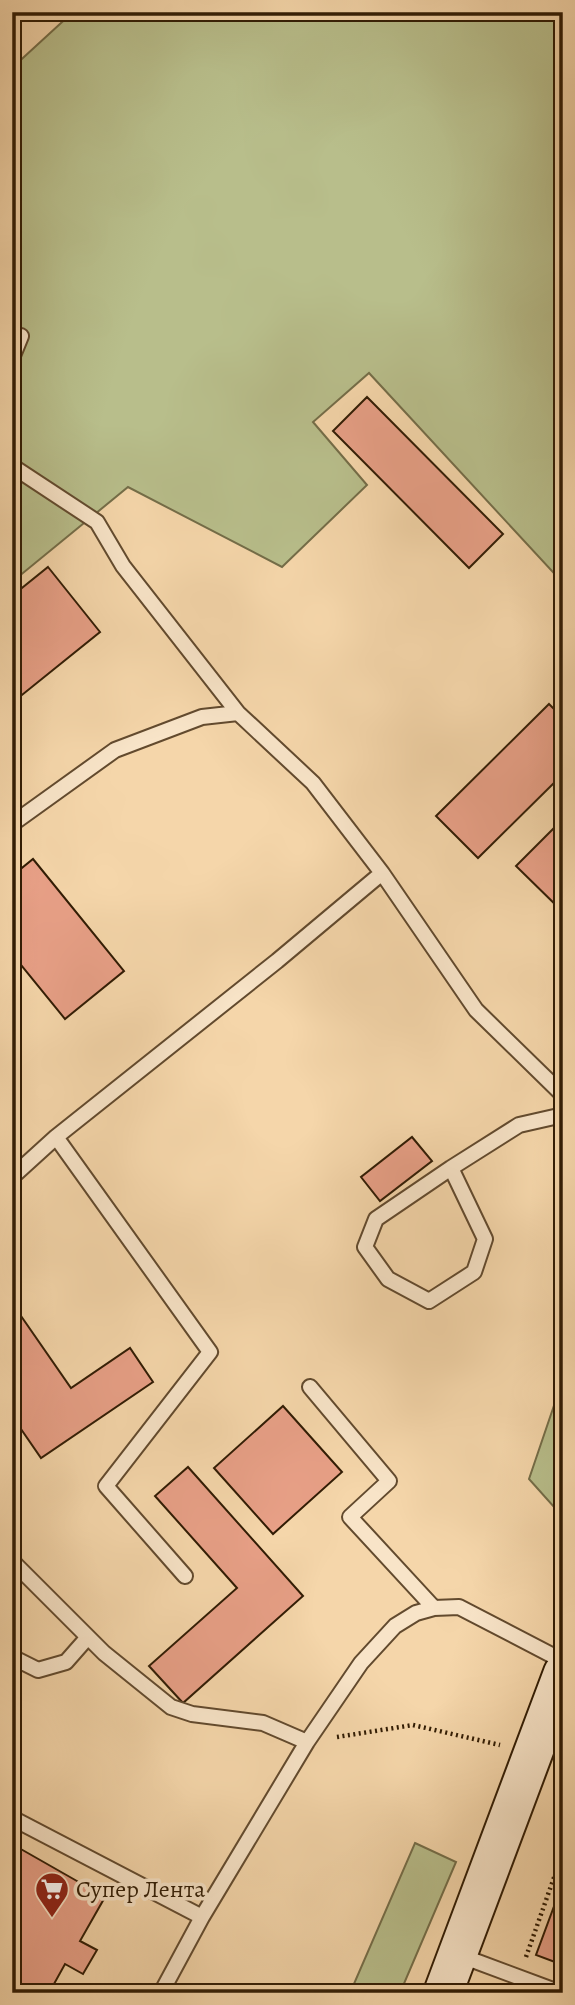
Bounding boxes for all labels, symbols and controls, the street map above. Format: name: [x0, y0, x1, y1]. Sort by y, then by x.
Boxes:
supermarket icon: Супер Лента: [33, 1870, 71, 1919]
place label: Супер Лента: [76, 1873, 205, 1905]

